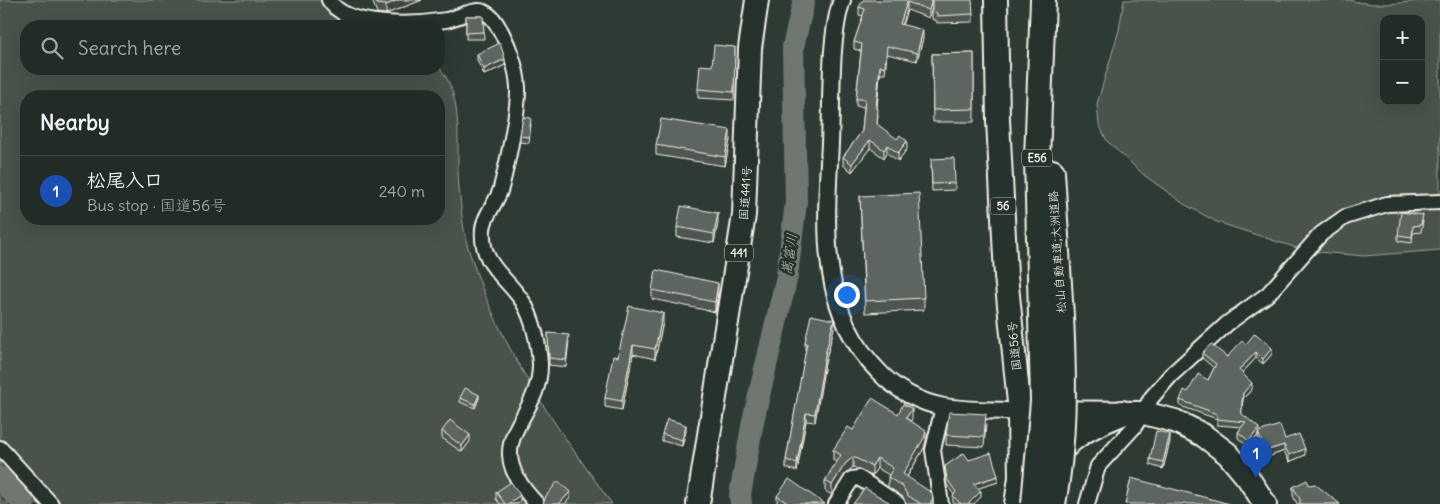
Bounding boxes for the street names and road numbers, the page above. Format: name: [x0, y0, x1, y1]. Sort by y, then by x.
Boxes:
road number: E56: [1022, 150, 1052, 167]
street label: 国道441号: [736, 165, 754, 221]
street label: 松山自動車道;大洲道路: [1045, 190, 1069, 314]
road number: 56: [990, 198, 1016, 215]
road number: 441: [725, 244, 753, 262]
street label: 国道56号: [1004, 320, 1024, 372]

